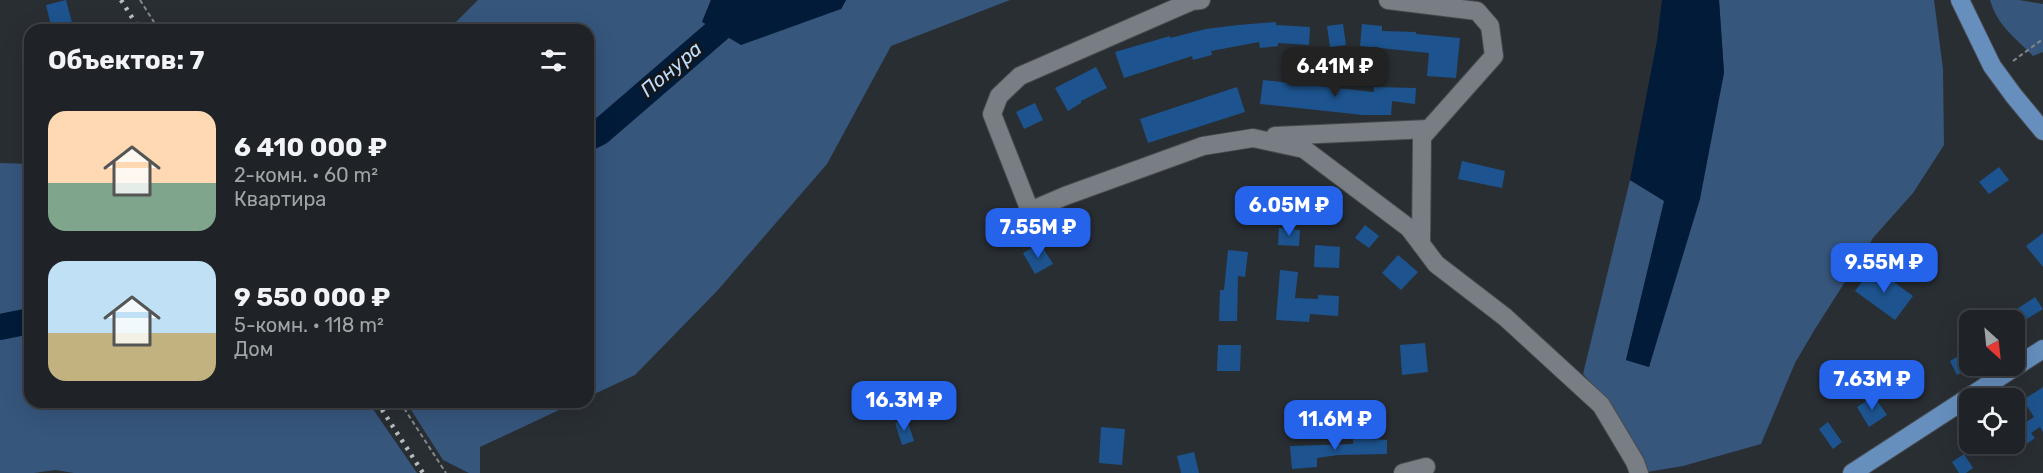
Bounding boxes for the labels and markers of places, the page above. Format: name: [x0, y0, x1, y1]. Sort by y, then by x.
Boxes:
pin: 6.41M ₽: [1280, 47, 1390, 98]
pin: 6.05M ₽: [1234, 186, 1344, 237]
pin: 7.55M ₽: [983, 208, 1093, 259]
pin: 9.55M ₽: [1829, 243, 1939, 294]
pin: 7.63M ₽: [1817, 360, 1927, 411]
pin: 16.3M ₽: [849, 381, 959, 432]
pin: 11.6M ₽: [1280, 400, 1390, 451]

